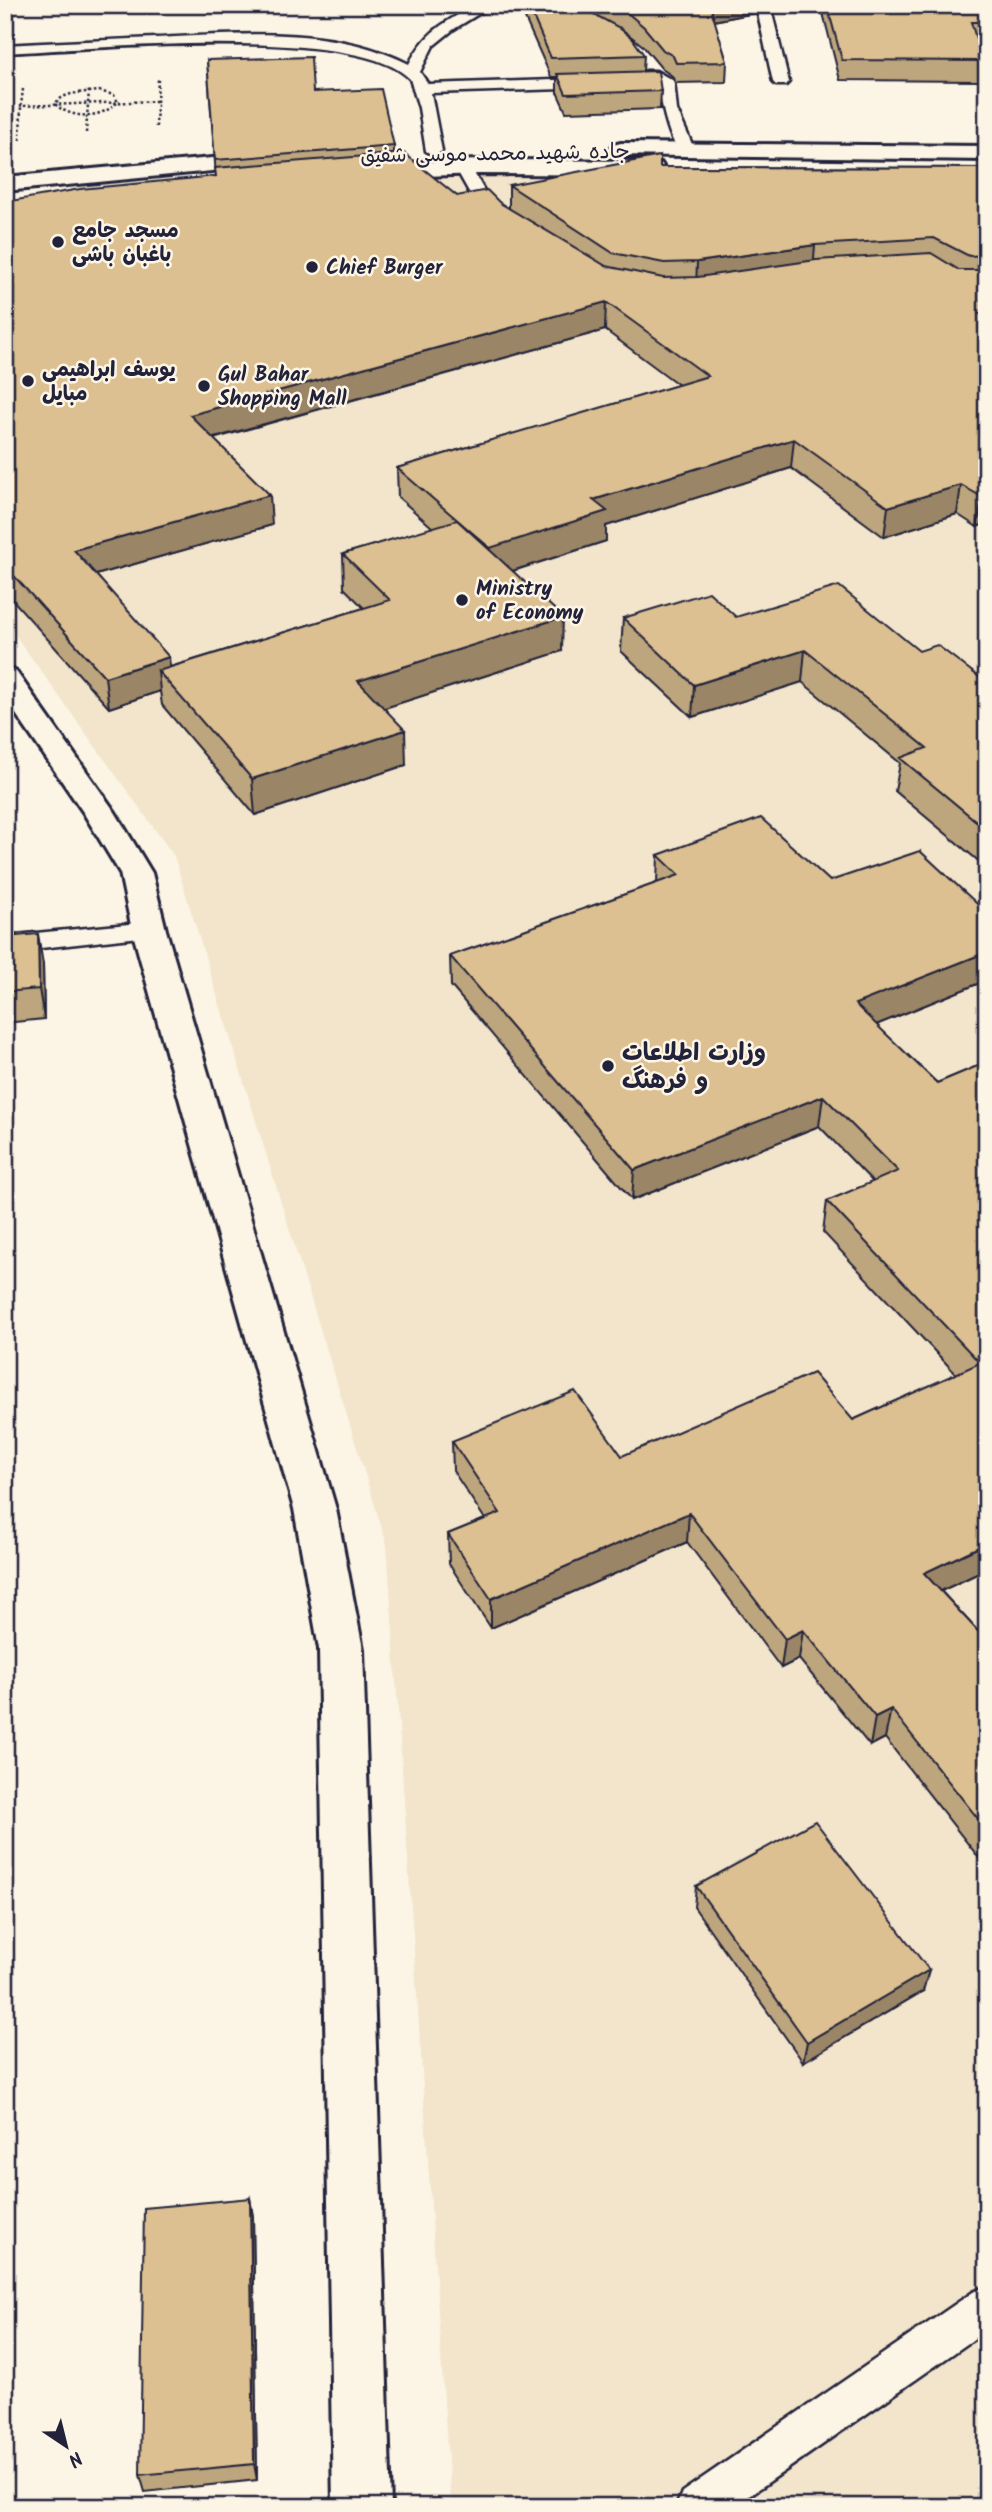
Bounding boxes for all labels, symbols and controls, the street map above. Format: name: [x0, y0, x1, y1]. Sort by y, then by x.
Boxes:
street label: جاده شهید محمد موسی شفیق: [360, 136, 630, 173]
place label: مسجد جامع باغبان باشی: [72, 215, 179, 272]
marker: مسجد جامع باغبان باشی: [50, 234, 66, 250]
place label: Chief Burger: [326, 252, 444, 285]
marker: Chief Burger: [304, 259, 320, 275]
place label: یوسف ابراهیمی مبایل: [42, 354, 176, 411]
place label: Gul Bahar Shopping Mall: [218, 359, 347, 416]
marker: یوسف ابراهیمی مبایل: [20, 373, 36, 389]
marker: Gul Bahar Shopping Mall: [196, 378, 212, 394]
place label: Ministry of Economy: [476, 573, 584, 630]
marker: Ministry of Economy: [454, 592, 470, 608]
place label: وزارت اطلاعات و فرهنگ: [622, 1034, 766, 1101]
marker: وزارت اطلاعات و فرهنگ: [600, 1058, 616, 1074]
north arrow: [32, 2410, 102, 2480]
text: N: [61, 2443, 88, 2474]

